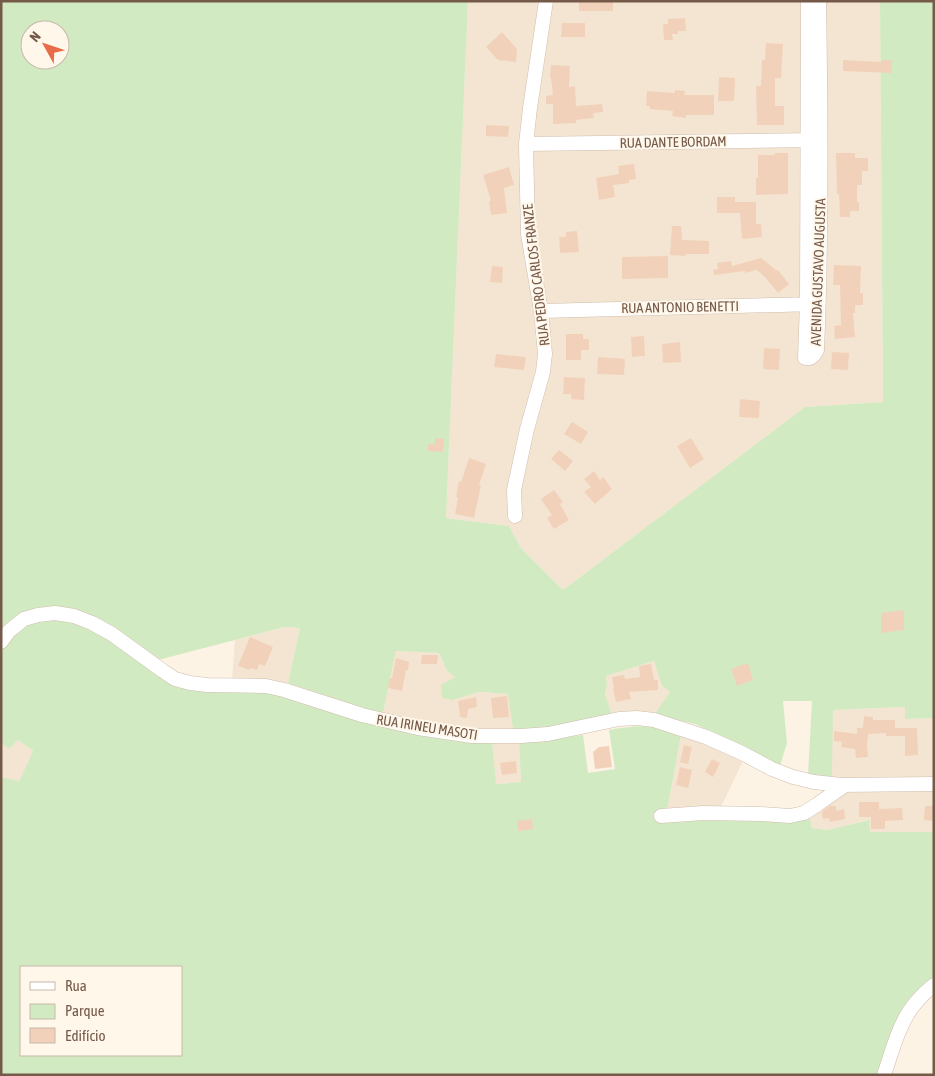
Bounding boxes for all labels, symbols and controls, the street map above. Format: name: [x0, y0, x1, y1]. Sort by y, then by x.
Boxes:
north arrow: [20, 20, 70, 70]
text: N: [26, 28, 44, 45]
street label: RUA DANTE BORDAM: [619, 133, 727, 151]
street label: AVENIDA GUSTAVO AUGUSTA: [807, 198, 829, 346]
street label: RUA PEDRO CARLOS FRANZE: [519, 203, 553, 347]
street label: RUA ANTONIO BENETTI: [621, 298, 739, 316]
street label: RUA IRINEU MASOTI: [375, 711, 479, 743]
legend: [20, 966, 182, 1056]
text: Rua: [65, 977, 87, 994]
text: Parque: [65, 1002, 105, 1019]
text: Edifício: [65, 1027, 106, 1044]

